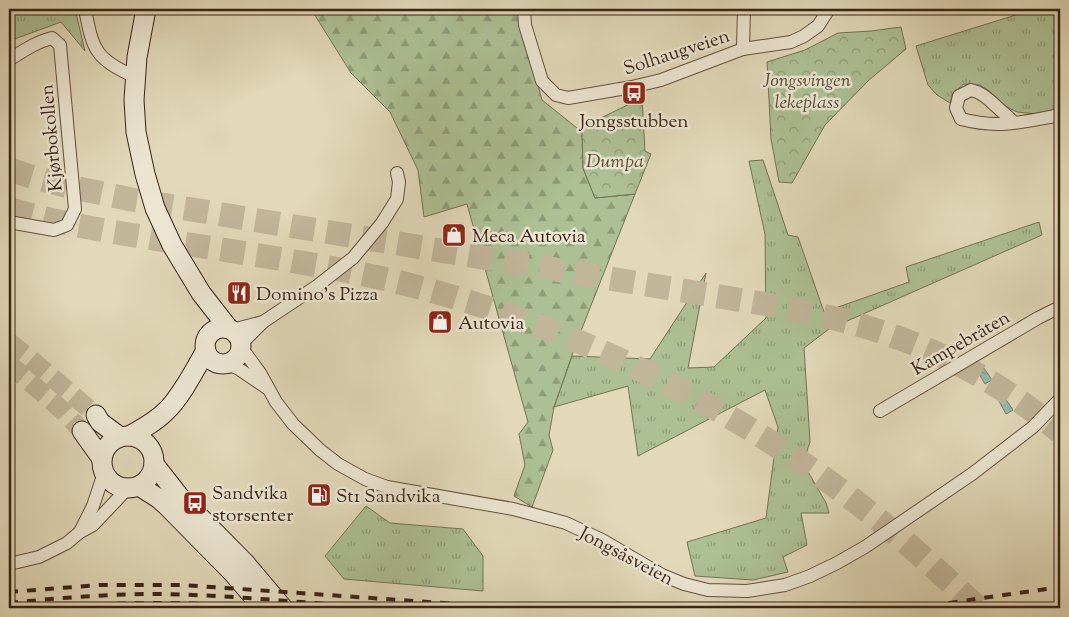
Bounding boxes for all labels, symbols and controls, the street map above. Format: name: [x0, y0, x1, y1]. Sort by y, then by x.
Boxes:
street label: Solhaugveien: [620, 23, 733, 83]
park label: Jongsvingen lekeplass: [762, 68, 851, 117]
bus stop icon: Jongsstubben: [621, 80, 647, 106]
street label: Kjørbokollen: [34, 83, 71, 193]
place label: Jongsstubben: [578, 109, 689, 136]
park label: Dumpa: [586, 149, 644, 176]
shop icon: Meca Autovia: [441, 222, 467, 248]
place label: Meca Autovia: [472, 224, 586, 251]
restaurant icon: Domino's Pizza: [226, 280, 252, 306]
place label: Domino's Pizza: [256, 282, 379, 309]
street label: Kampebråten: [907, 305, 1016, 383]
shop icon: Autovia: [427, 309, 453, 335]
place label: Autovia: [458, 311, 524, 338]
place label: Sandvika storsenter: [212, 481, 293, 530]
fuel station icon: St1 Sandvika: [306, 482, 332, 508]
place label: St1 Sandvika: [336, 484, 441, 511]
bus stop icon: Sandvika storsenter: [182, 490, 208, 516]
street label: Jongsåsveien: [573, 521, 678, 593]

